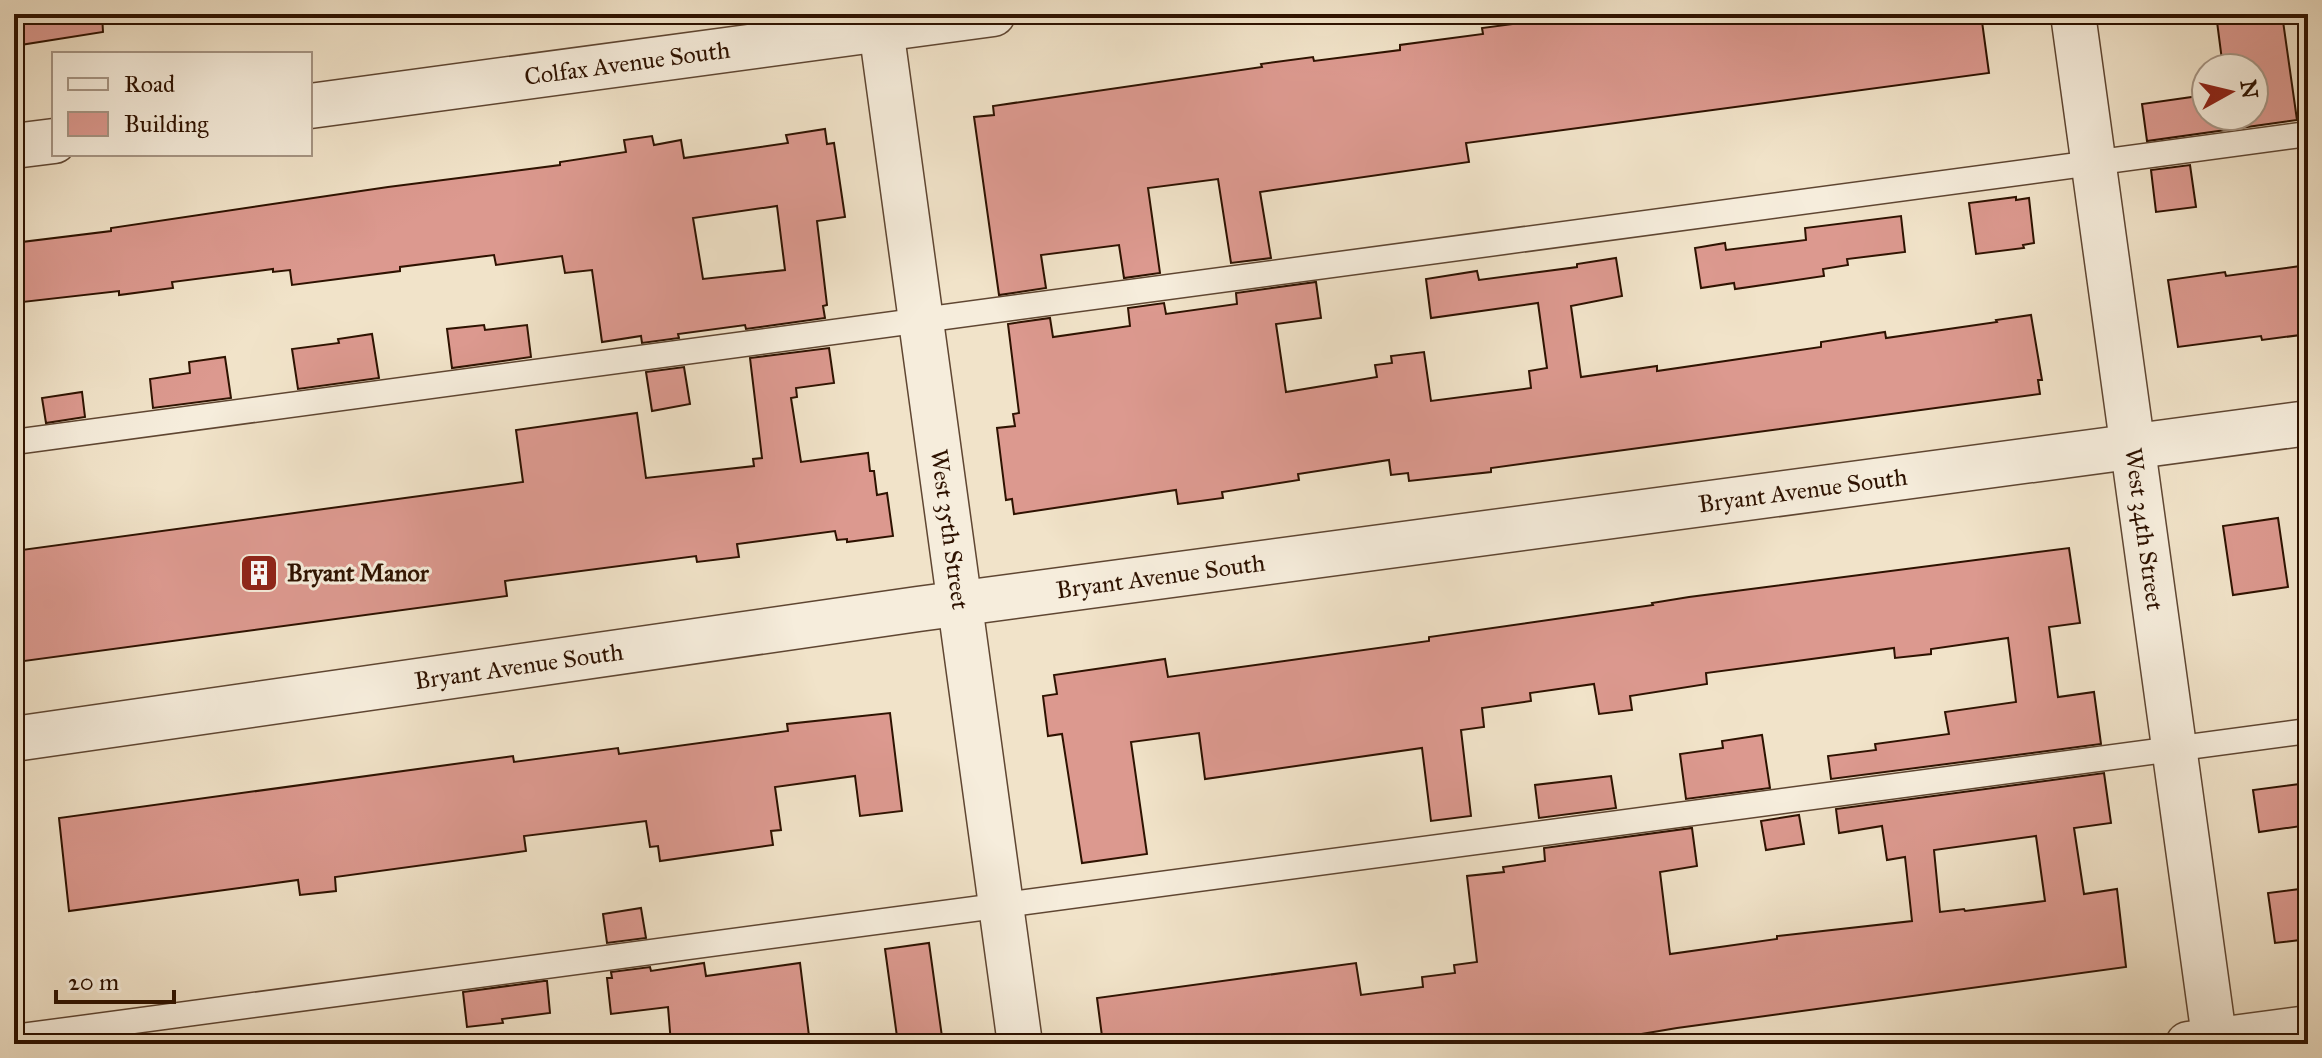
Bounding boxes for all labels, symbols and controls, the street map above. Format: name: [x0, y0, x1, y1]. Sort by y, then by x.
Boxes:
street label: Colfax Avenue South: [522, 35, 732, 92]
legend: [52, 52, 312, 156]
north arrow: [2190, 52, 2270, 132]
text: Road: [124, 69, 175, 99]
text: N: [2235, 78, 2264, 101]
text: Building: [124, 109, 209, 139]
street label: West 34th Street: [2118, 446, 2170, 613]
street label: West 35th Street: [924, 447, 975, 612]
street label: Bryant Avenue South: [1696, 462, 1909, 519]
street label: Bryant Avenue South: [1054, 548, 1267, 605]
building icon: Bryant Manor: [238, 552, 280, 594]
place label: Bryant Manor: [287, 558, 430, 588]
street label: Bryant Avenue South: [412, 637, 625, 696]
scale bar: [56, 954, 174, 1004]
text: 20 m: [68, 967, 119, 997]

